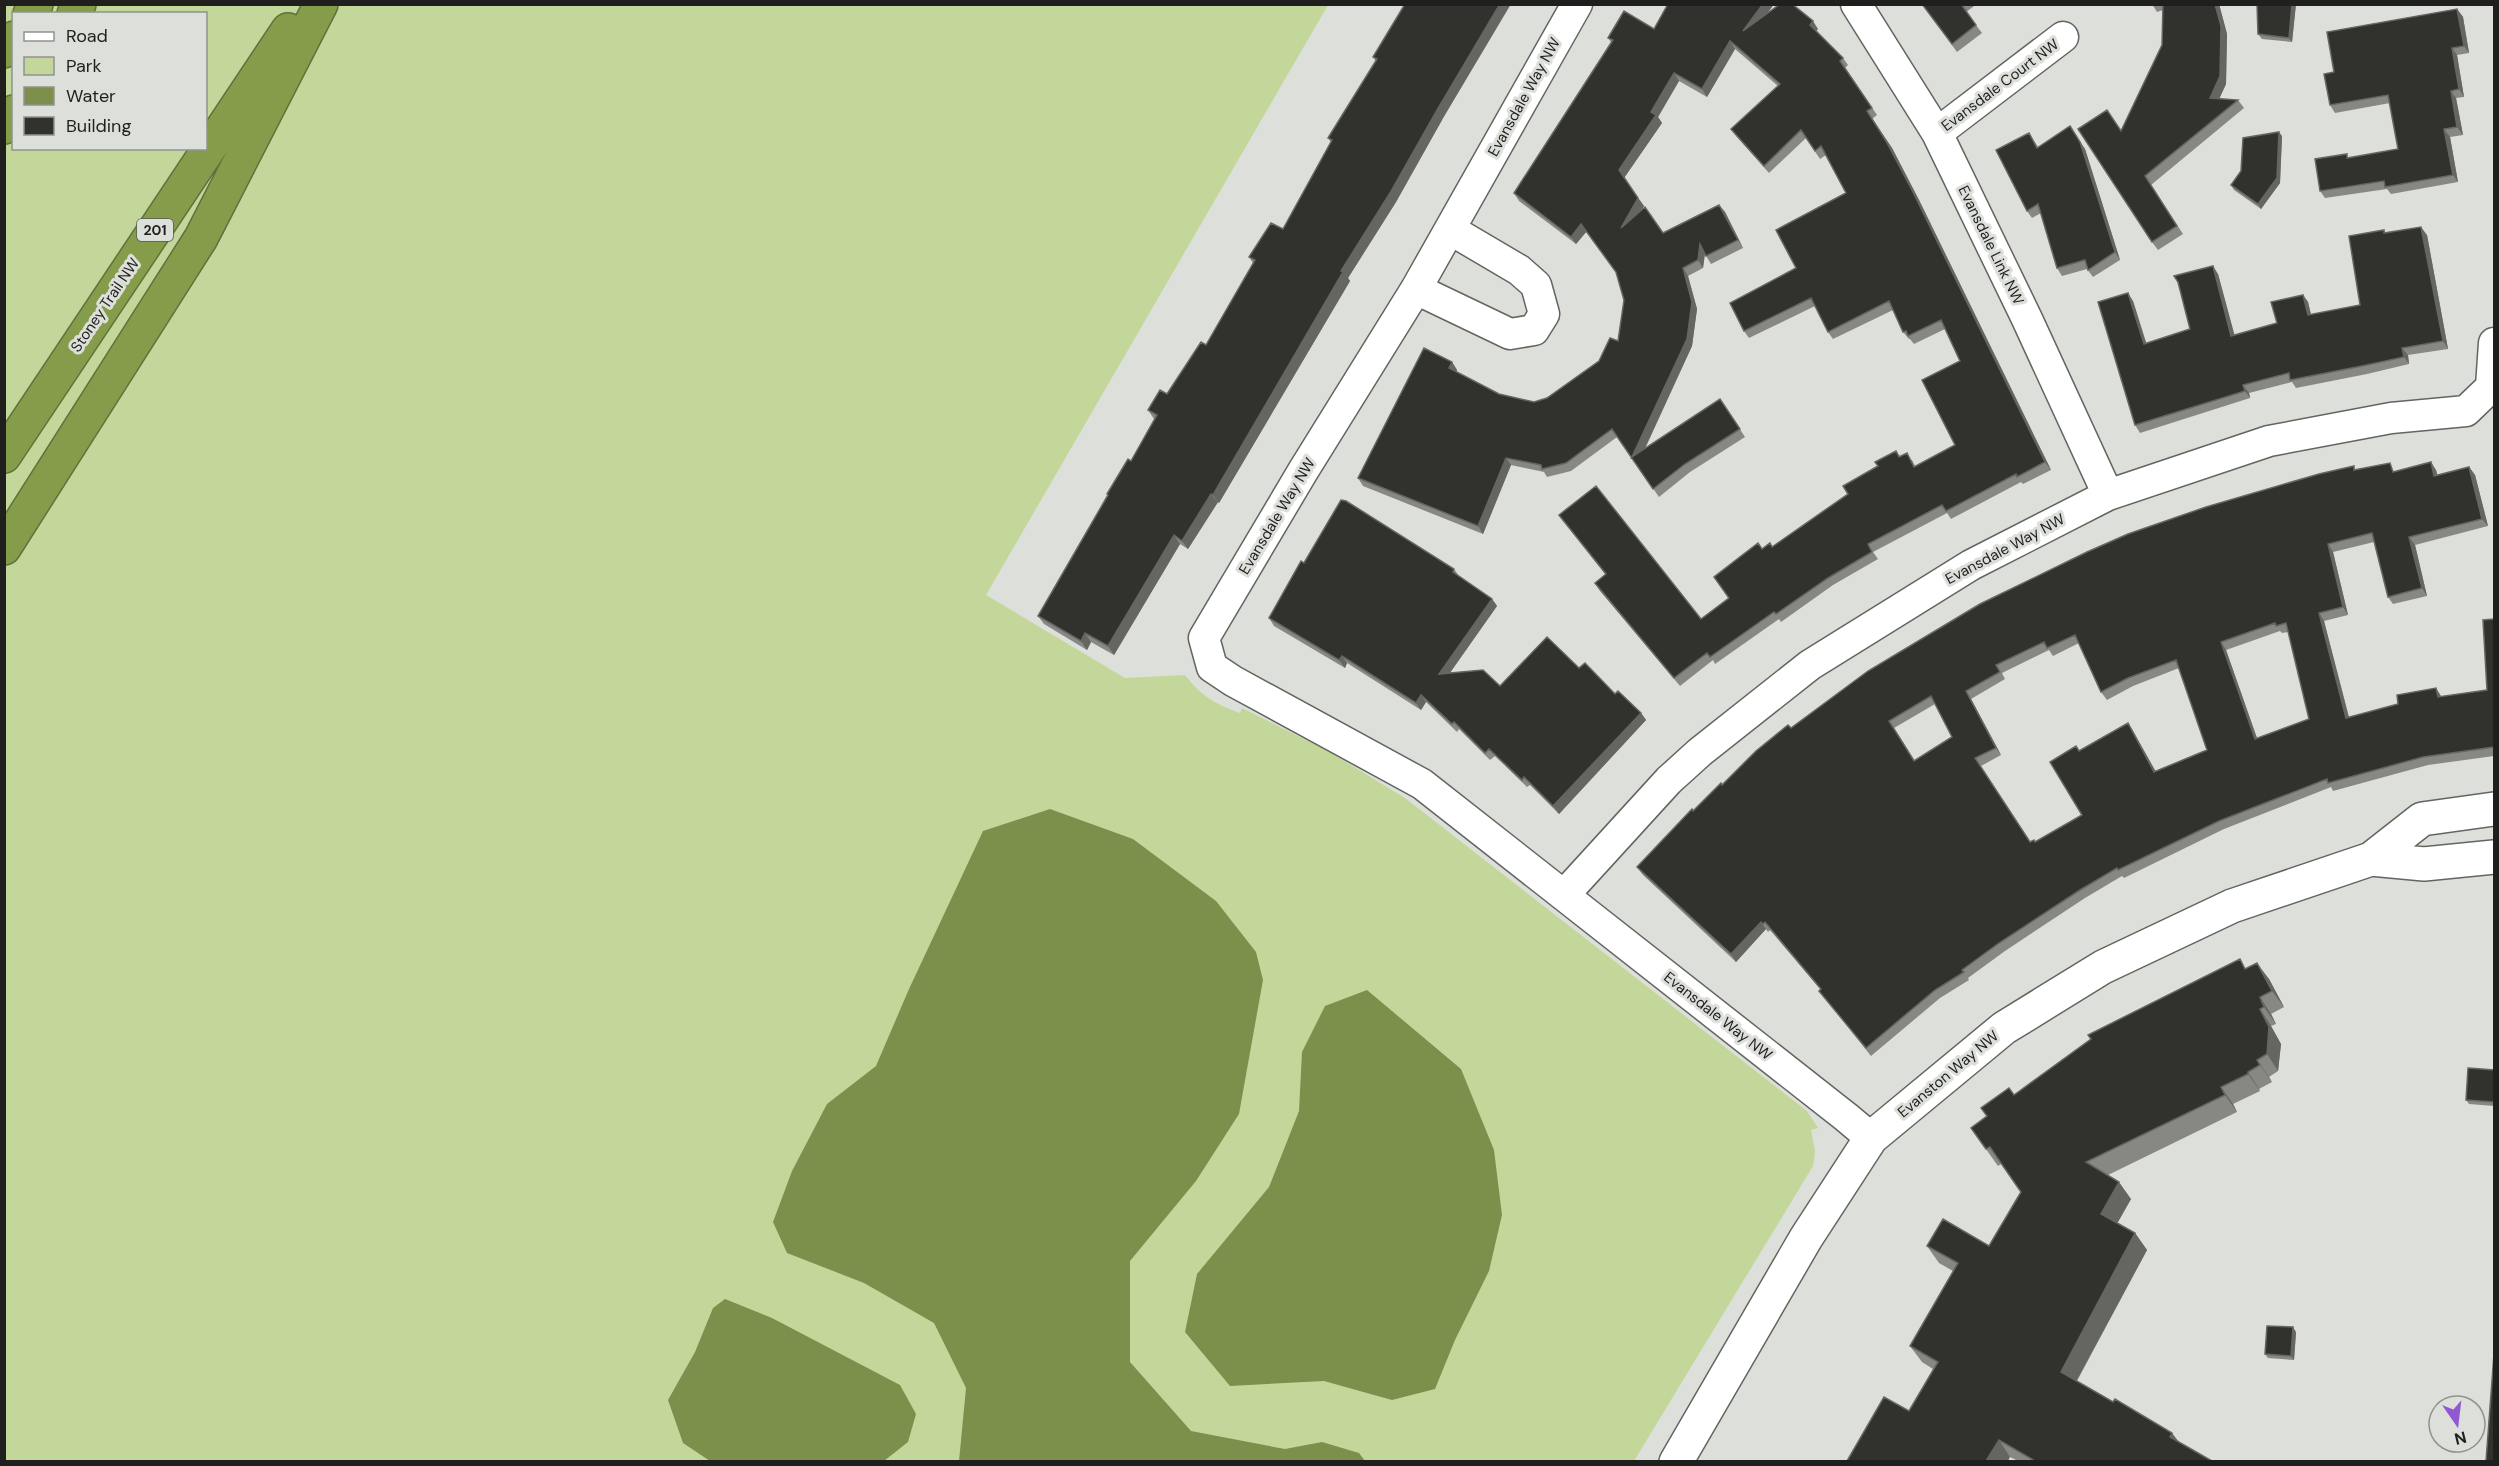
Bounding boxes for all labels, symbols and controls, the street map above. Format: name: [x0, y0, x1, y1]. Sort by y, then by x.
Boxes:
legend: [12, 12, 207, 150]
text: Road: [66, 24, 108, 48]
street label: Evansdale Way NW: [1483, 34, 1565, 160]
street label: Evansdale Court NW: [1937, 34, 2063, 136]
text: Park: [66, 54, 102, 78]
text: Water: [66, 84, 116, 108]
text: Building: [66, 114, 131, 138]
street label: Evansdale Link NW: [1953, 182, 2029, 308]
road number: 201: [137, 219, 173, 241]
street label: Stoney Trail NW: [66, 254, 144, 356]
street label: Evansdale Way NW: [1234, 454, 1320, 578]
street label: Evansdale Way NW: [1942, 509, 2069, 589]
street label: Evansdale Way NW: [1660, 967, 1777, 1065]
street label: Evanston Way NW: [1893, 1026, 2003, 1122]
north arrow: [2427, 1394, 2487, 1454]
text: N: [2452, 1426, 2469, 1450]

